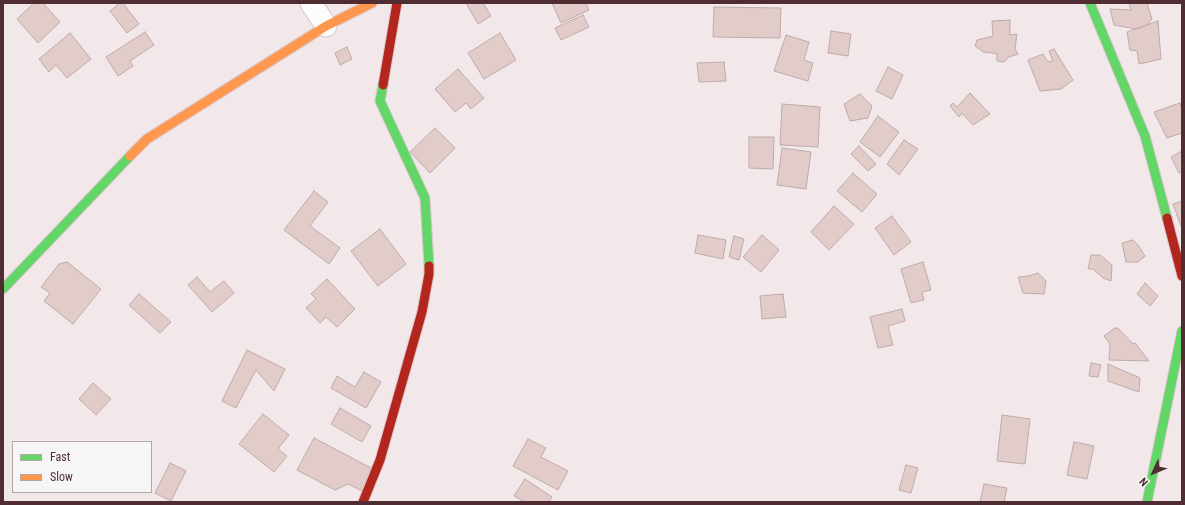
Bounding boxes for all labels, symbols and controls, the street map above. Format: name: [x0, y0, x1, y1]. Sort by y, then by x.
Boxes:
legend: [12, 441, 152, 493]
text: Fast: [50, 450, 70, 464]
north arrow: [1133, 453, 1173, 493]
text: Slow: [50, 470, 73, 484]
text: N: [1137, 475, 1151, 489]

